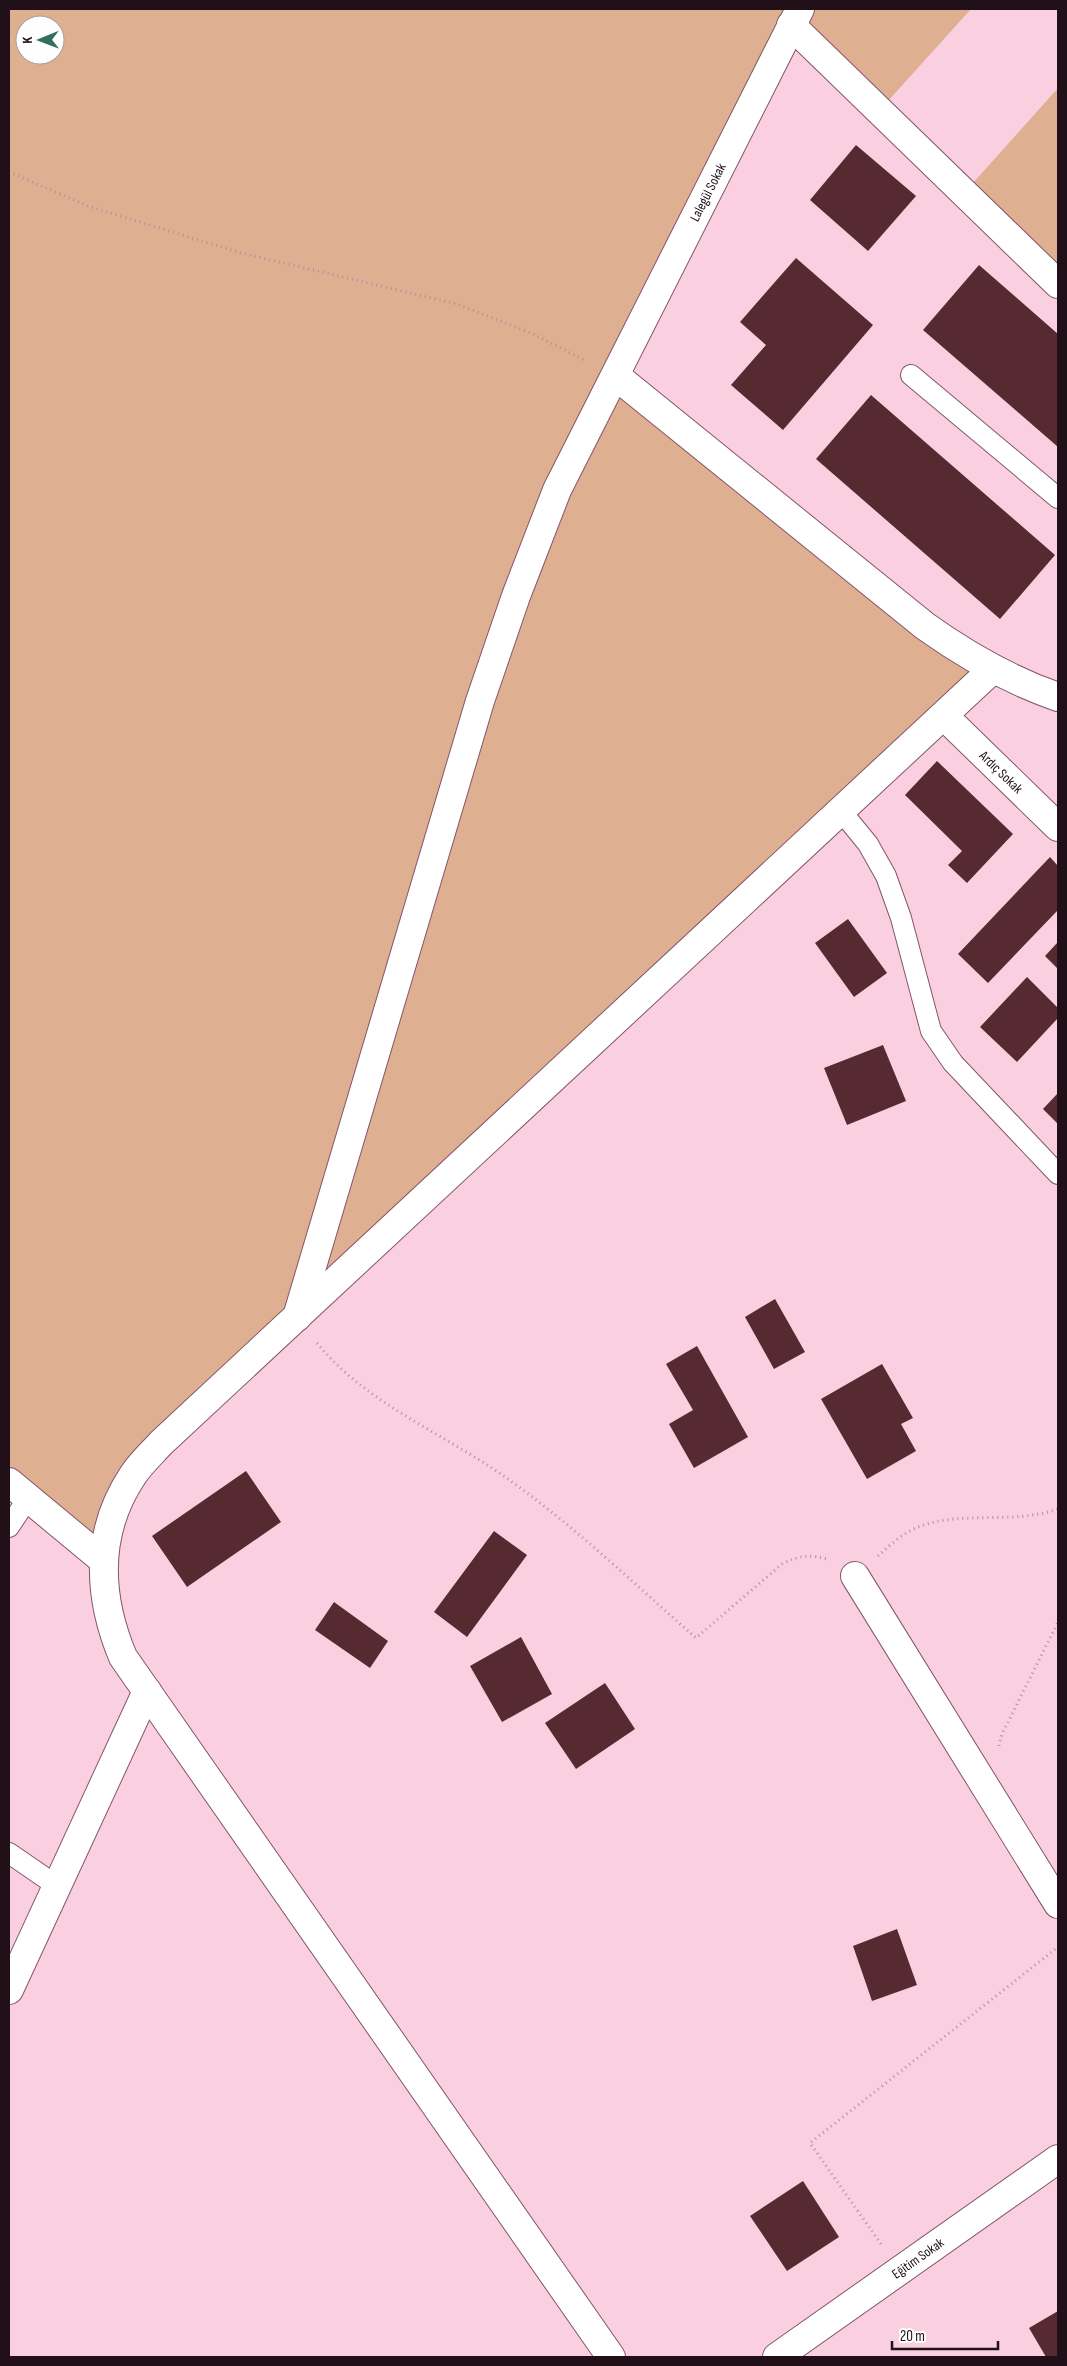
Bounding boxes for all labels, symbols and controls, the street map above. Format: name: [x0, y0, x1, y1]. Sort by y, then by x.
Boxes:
north arrow: [15, 15, 65, 65]
text: K: [19, 37, 36, 44]
street label: Lalegül Sokak: [686, 160, 730, 224]
street label: Ardıç Sokak: [975, 746, 1027, 797]
street label: Eğitim Sokak: [888, 2233, 948, 2282]
scale bar: [892, 2318, 998, 2350]
text: 20 m: [900, 2327, 925, 2346]

